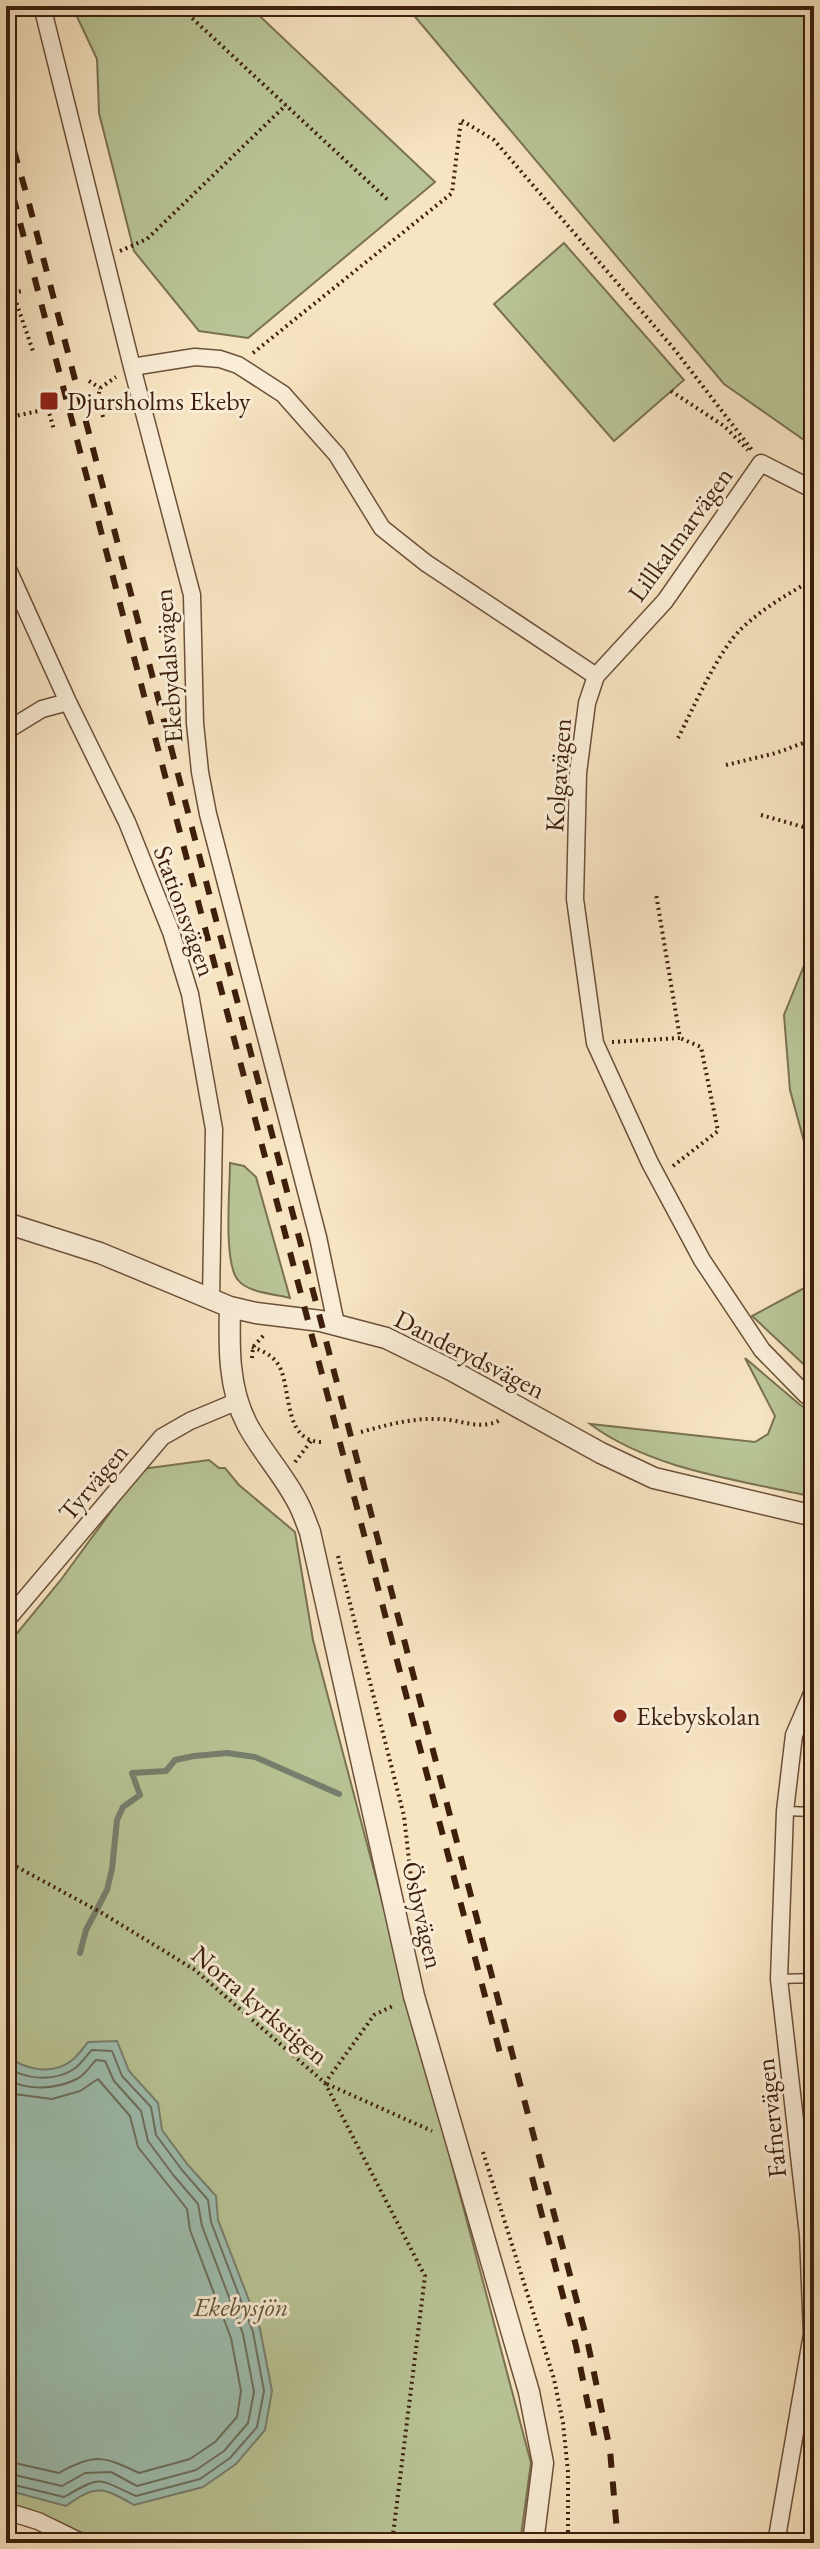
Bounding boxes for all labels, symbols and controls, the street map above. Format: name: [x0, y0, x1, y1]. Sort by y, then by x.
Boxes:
place label: Djursholms Ekeby: [67, 384, 251, 418]
marker: Djursholms Ekeby: [38, 390, 60, 412]
street label: Lillkalmarvägen: [620, 460, 741, 608]
street label: Ekebydalsvägen: [146, 587, 190, 745]
street label: Kolgavägen: [537, 717, 579, 833]
street label: Stationsvägen: [146, 841, 224, 981]
street label: Danderydsvägen: [389, 1302, 551, 1407]
street label: Tyrvägen: [51, 1436, 136, 1528]
place label: Ekebyskolan: [636, 1699, 761, 1733]
marker: Ekebyskolan: [611, 1707, 629, 1725]
street label: Ösbyvägen: [394, 1858, 452, 1972]
street label: Norra kyrkstigen: [184, 1938, 336, 2073]
street label: Fafnervägen: [748, 2056, 794, 2180]
park label: Ekebysjön: [193, 2290, 288, 2324]

